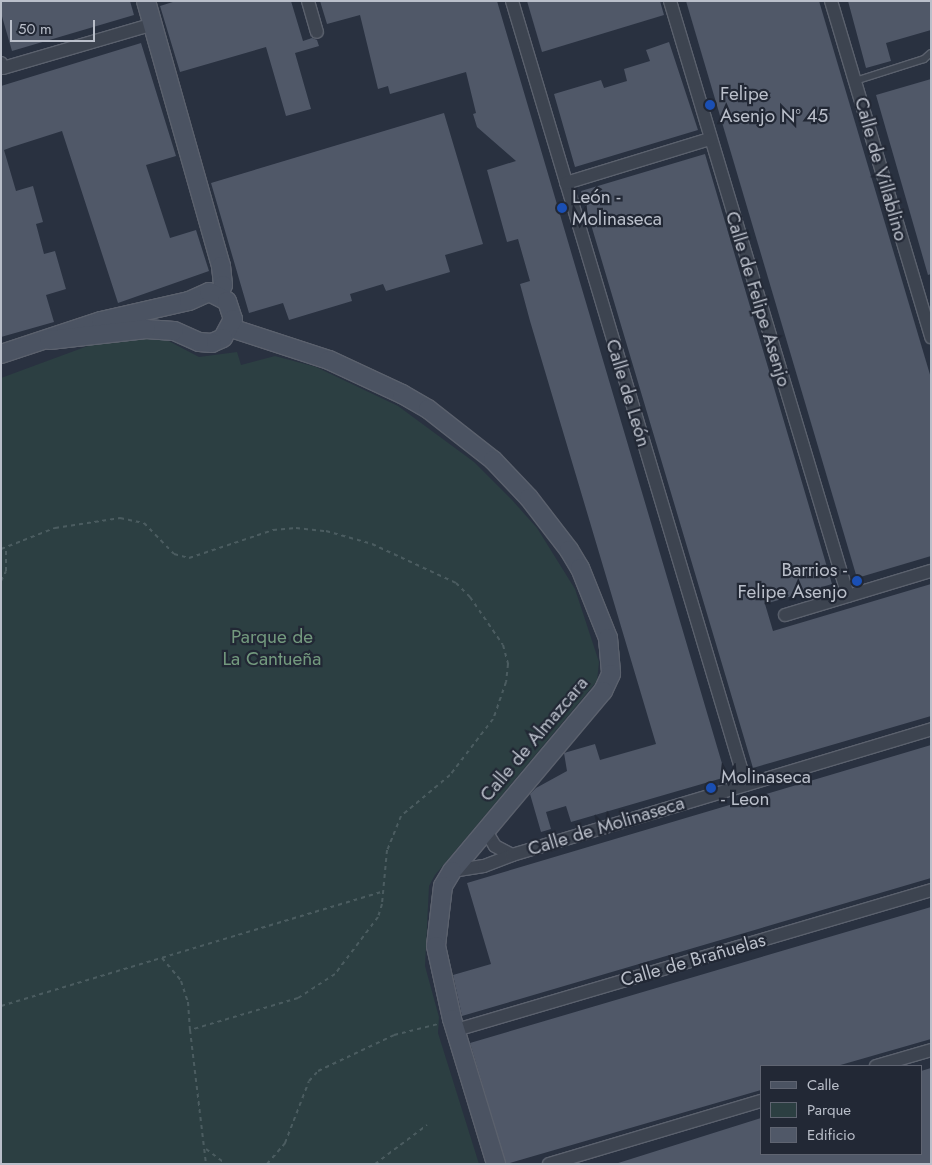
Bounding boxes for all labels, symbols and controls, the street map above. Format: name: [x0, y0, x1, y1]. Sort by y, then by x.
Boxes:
scale bar: [12, 10, 98, 42]
text: 50 m: [18, 18, 52, 40]
place label: Felipe Asenjo Nº 45: [720, 83, 828, 127]
street label: Calle de Villablino: [850, 94, 912, 244]
marker: Felipe Asenjo Nº 45: [704, 99, 716, 111]
place label: León - Molinaseca: [572, 186, 662, 230]
marker: León - Molinaseca: [556, 202, 568, 214]
street label: Calle de Felipe Asenjo: [720, 209, 796, 389]
street label: Calle de León: [601, 336, 655, 450]
place label: Barrios - Felipe Asenjo: [738, 559, 847, 603]
marker: Barrios - Felipe Asenjo: [851, 575, 863, 587]
park label: Parque de La Cantueña: [223, 626, 321, 670]
street label: Calle de Almazcara: [475, 672, 593, 806]
place label: Molinaseca - Leon: [721, 766, 811, 810]
marker: Molinaseca - Leon: [705, 782, 717, 794]
street label: Calle de Molinaseca: [525, 791, 687, 861]
street label: Calle de Brañuelas: [618, 928, 768, 992]
legend: [760, 1065, 922, 1155]
text: Calle: [807, 1074, 839, 1096]
text: Parque: [807, 1099, 851, 1121]
text: Edificio: [807, 1124, 855, 1146]

